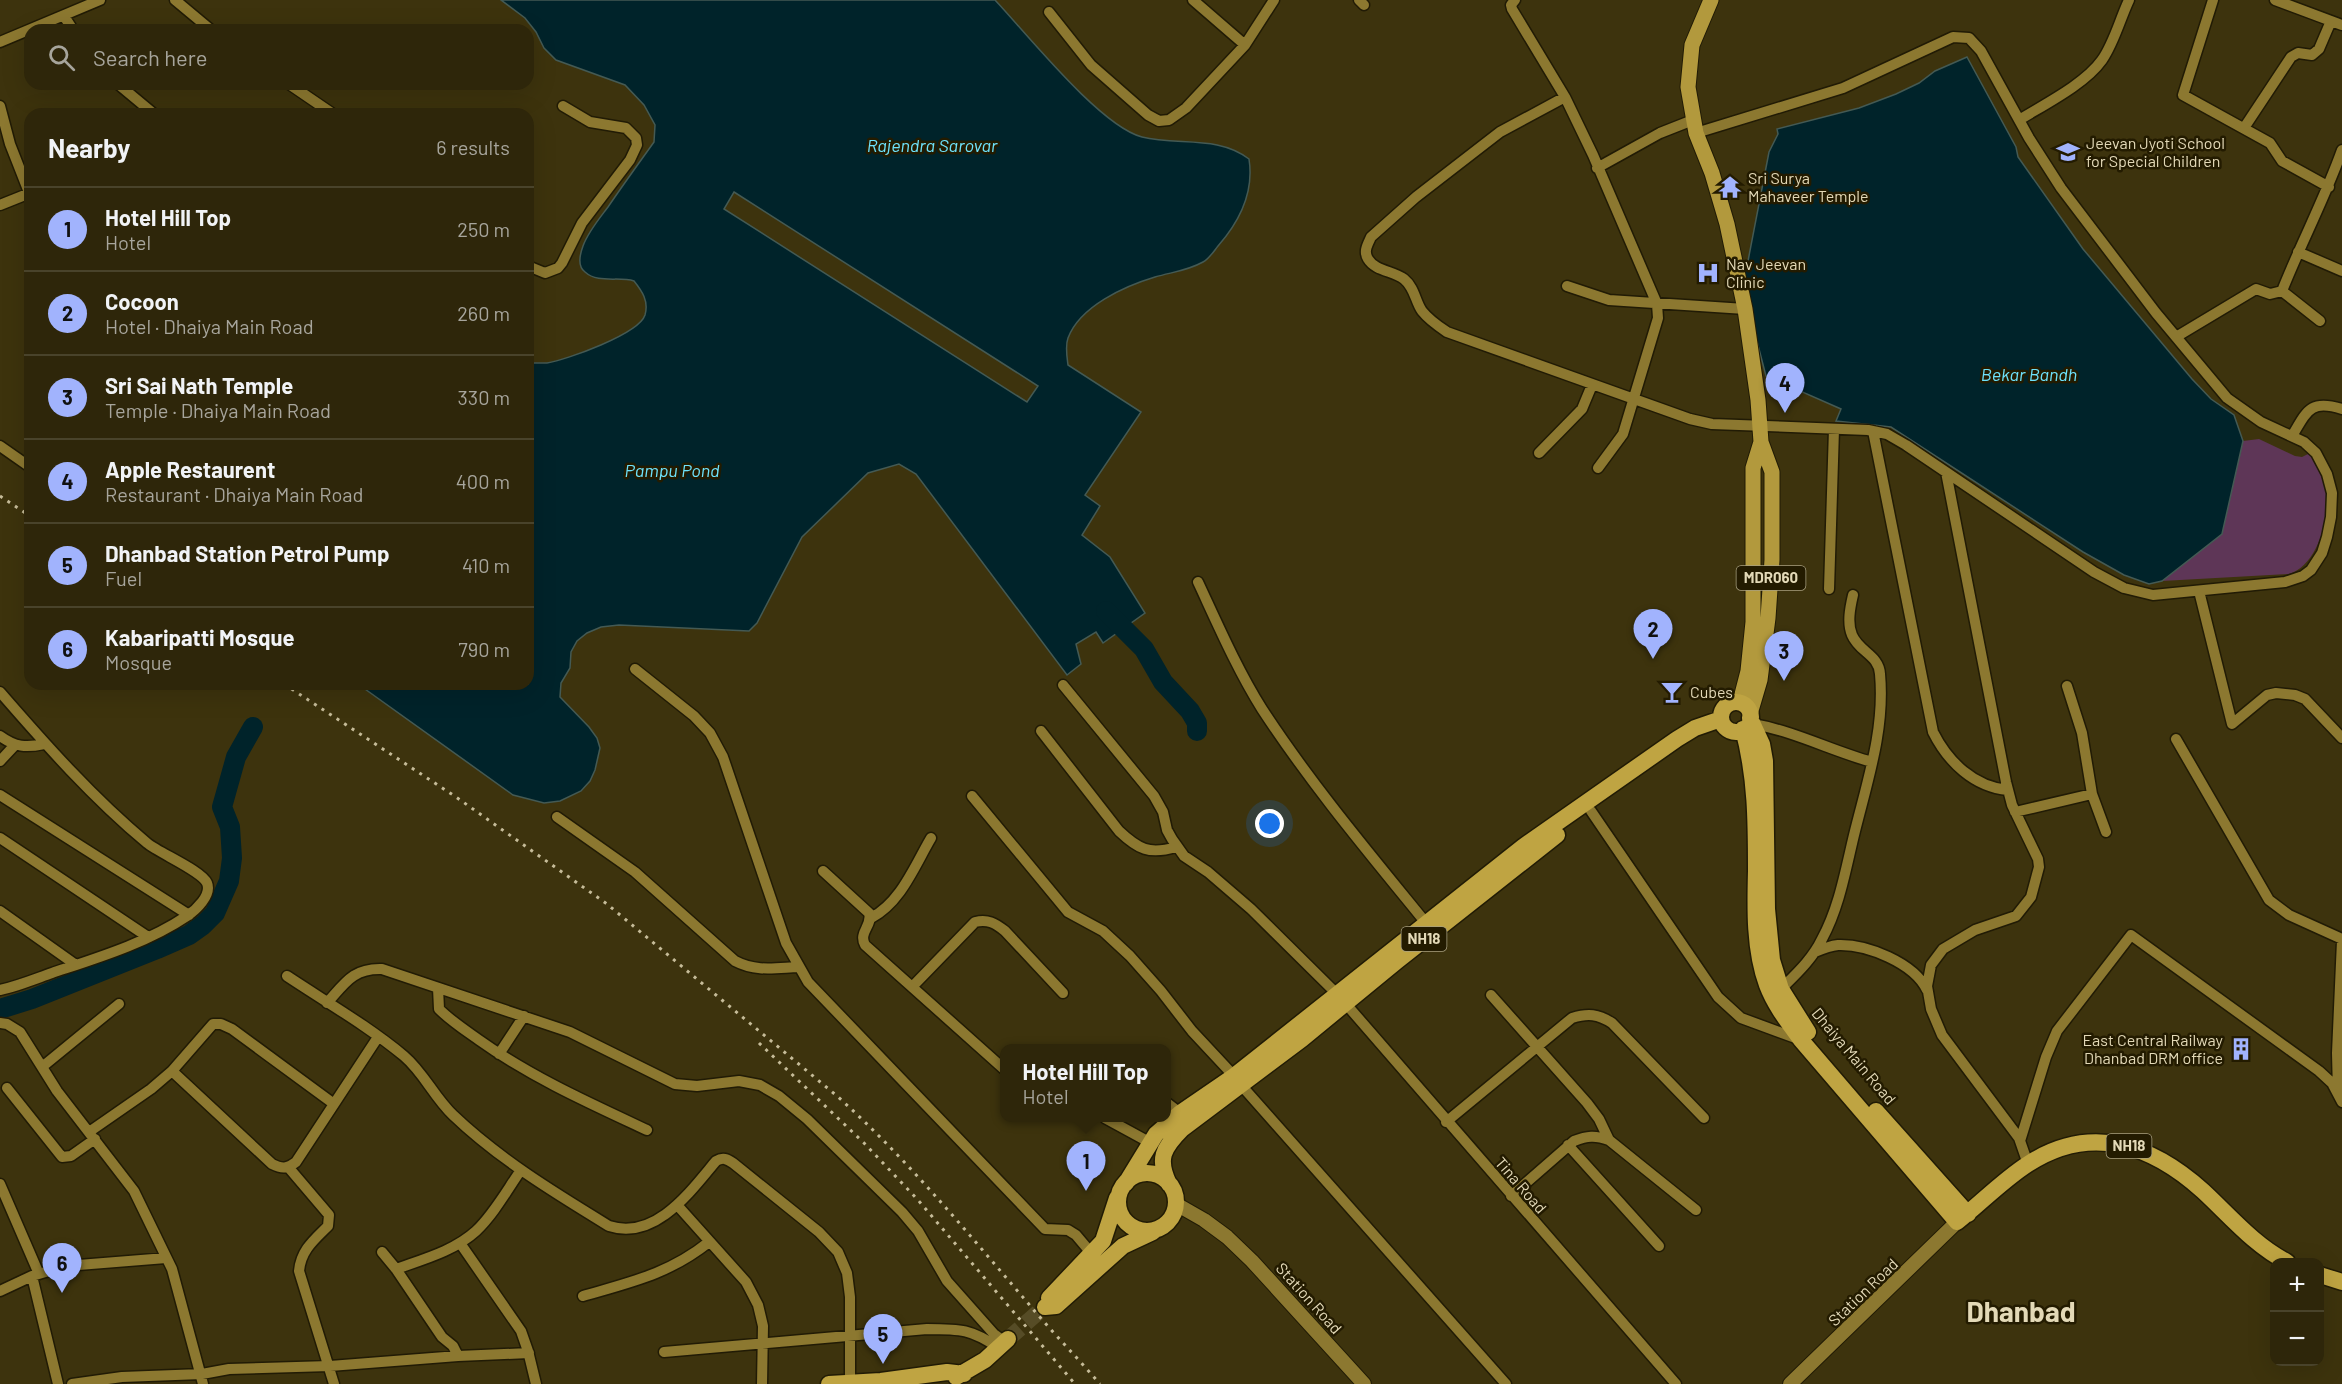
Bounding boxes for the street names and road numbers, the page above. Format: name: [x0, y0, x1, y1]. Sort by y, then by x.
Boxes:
road number: MDR060: [1736, 566, 1806, 590]
road number: NH18: [1402, 927, 1446, 951]
street label: Dhaiya Main Road: [1808, 1004, 1900, 1108]
road number: NH18: [2106, 1134, 2152, 1158]
street label: Tina Road: [1492, 1153, 1551, 1217]
street label: Station Road: [1824, 1254, 1901, 1329]
street label: Station Road: [1272, 1258, 1346, 1337]

